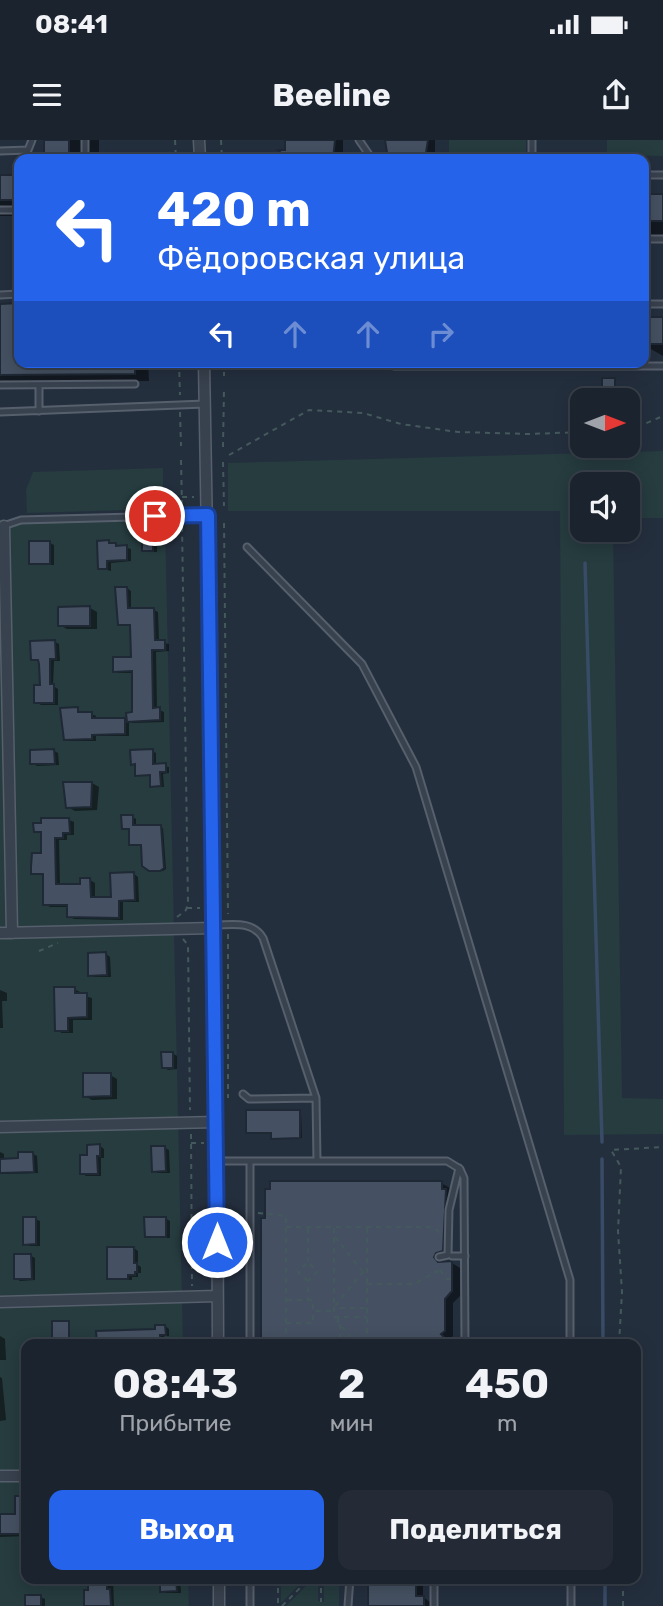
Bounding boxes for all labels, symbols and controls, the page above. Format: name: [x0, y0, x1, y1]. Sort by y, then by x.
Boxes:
text: 08:41: [35, 9, 108, 40]
icon: menu: [28, 76, 66, 114]
text: Beeline: [272, 76, 391, 114]
icon: share: [597, 76, 635, 114]
text: 420 m: [157, 180, 311, 238]
icon: left: [42, 182, 133, 273]
text: Фёдоровская улица: [157, 239, 465, 277]
icon: left: [203, 315, 241, 353]
icon: ahead: [276, 315, 314, 353]
icon: ahead: [349, 315, 387, 353]
icon: right: [422, 315, 460, 353]
north arrow: [570, 388, 640, 458]
map controls: [570, 388, 640, 542]
button: sound: [570, 472, 640, 542]
pin: [125, 486, 185, 546]
icon: arrive: [136, 497, 174, 535]
position arrow: [180, 1205, 254, 1279]
text: 08:43: [113, 1359, 238, 1409]
text: 2: [338, 1359, 365, 1409]
text: 450: [465, 1359, 549, 1409]
text: Прибытие: [119, 1409, 232, 1437]
text: мин: [330, 1409, 373, 1437]
text: m: [497, 1409, 517, 1437]
button: Выход: [49, 1490, 324, 1570]
button: Поделиться: [338, 1490, 613, 1570]

